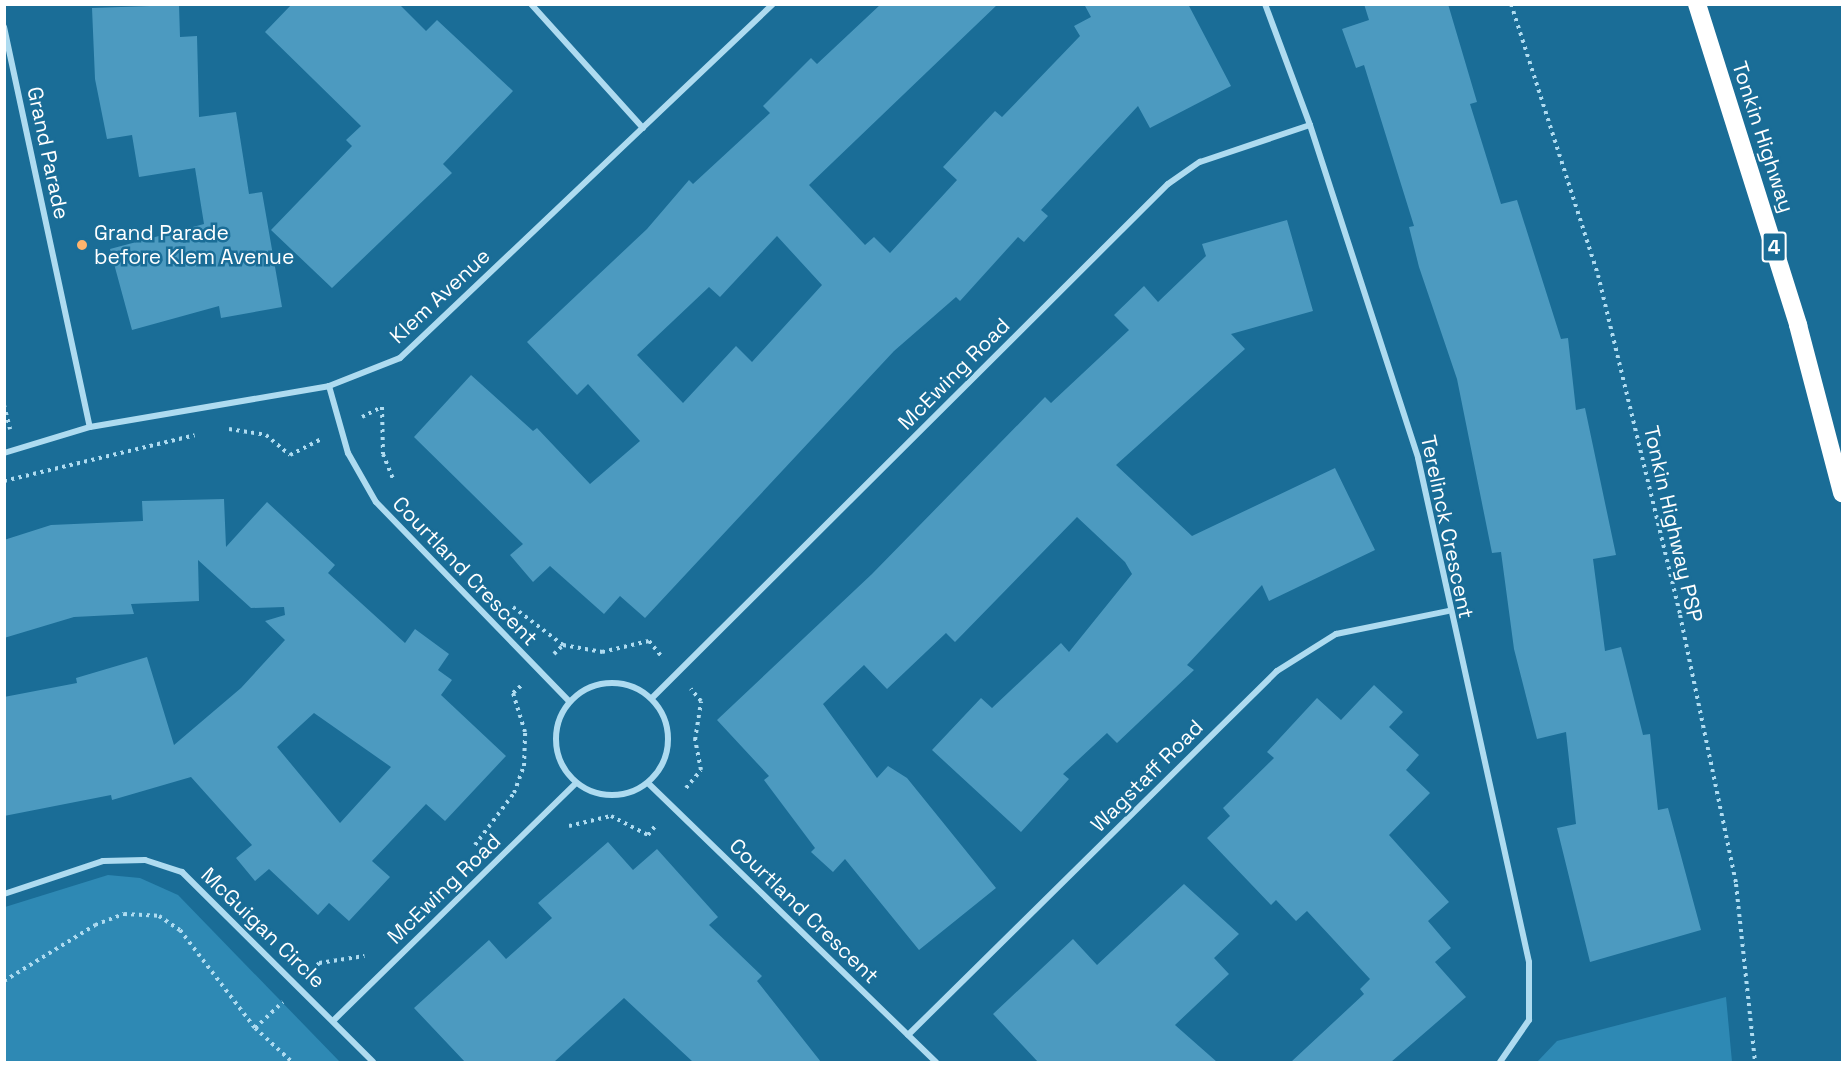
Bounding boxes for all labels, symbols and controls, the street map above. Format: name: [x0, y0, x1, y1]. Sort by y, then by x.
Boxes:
street label: Tonkin Highway: [1727, 58, 1799, 216]
street label: Grand Parade: [22, 84, 74, 222]
place label: Grand Parade before Klem Avenue: [94, 220, 295, 270]
road number: 4: [1760, 230, 1788, 264]
marker: Grand Parade before Klem Avenue: [75, 238, 89, 252]
street label: Klem Avenue: [385, 243, 495, 349]
street label: McEwing Road: [893, 313, 1015, 435]
street label: Tonkin Highway PSP: [1638, 423, 1708, 625]
street label: Terelinck Crescent: [1415, 433, 1479, 621]
street label: Courtland Crescent: [387, 491, 543, 651]
street label: Wagstaff Road: [1086, 715, 1208, 837]
street label: McEwing Road: [382, 829, 506, 949]
street label: Courtland Crescent: [724, 833, 884, 989]
street label: McGuigan Circle: [196, 862, 330, 994]

